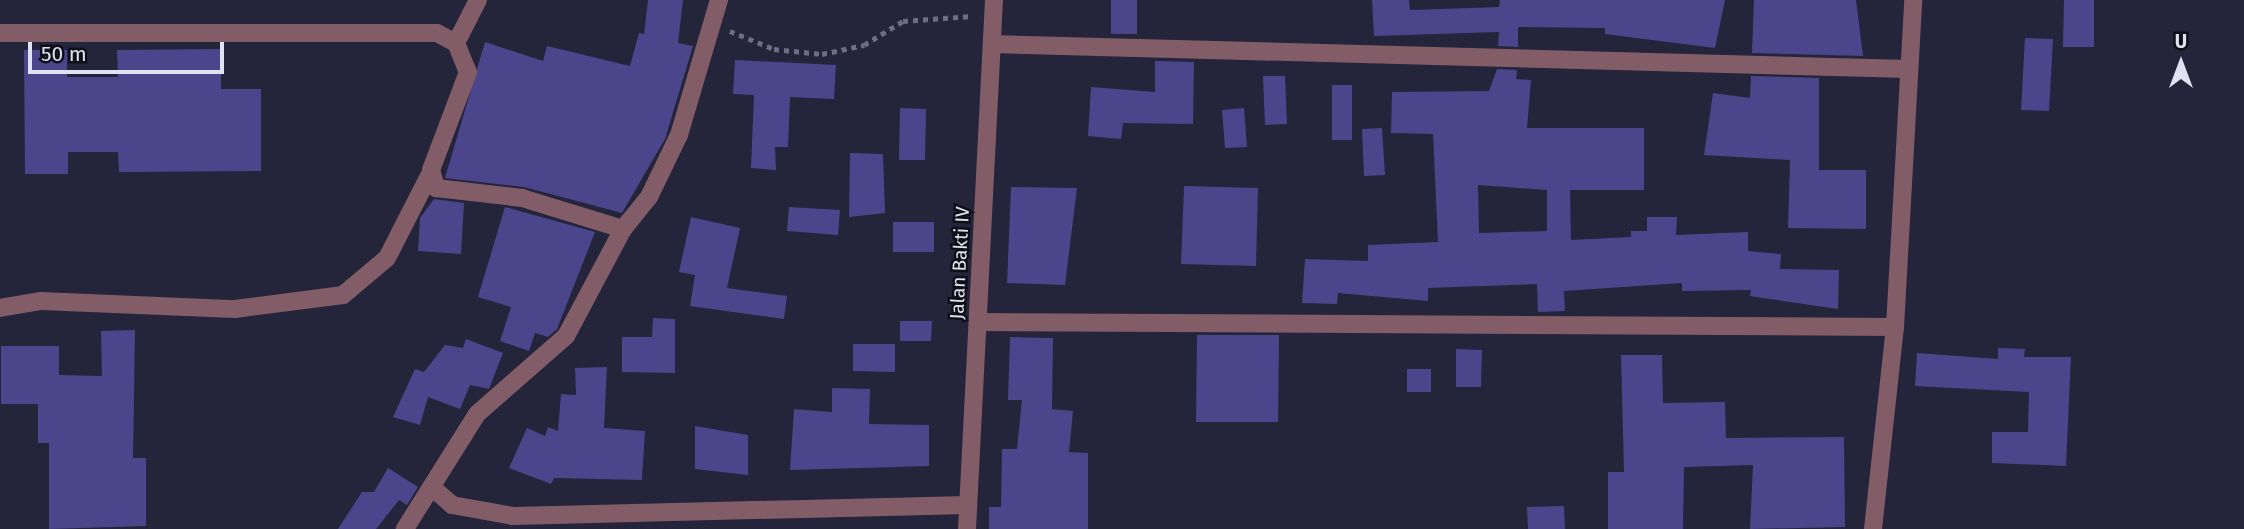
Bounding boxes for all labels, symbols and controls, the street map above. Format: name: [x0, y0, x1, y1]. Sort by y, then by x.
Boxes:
scale bar: [32, 28, 228, 72]
north arrow: [2146, 28, 2216, 98]
text: U: [2175, 30, 2187, 53]
text: 50 m: [41, 41, 87, 67]
street label: Jalan Bakti IV: [946, 206, 974, 320]

